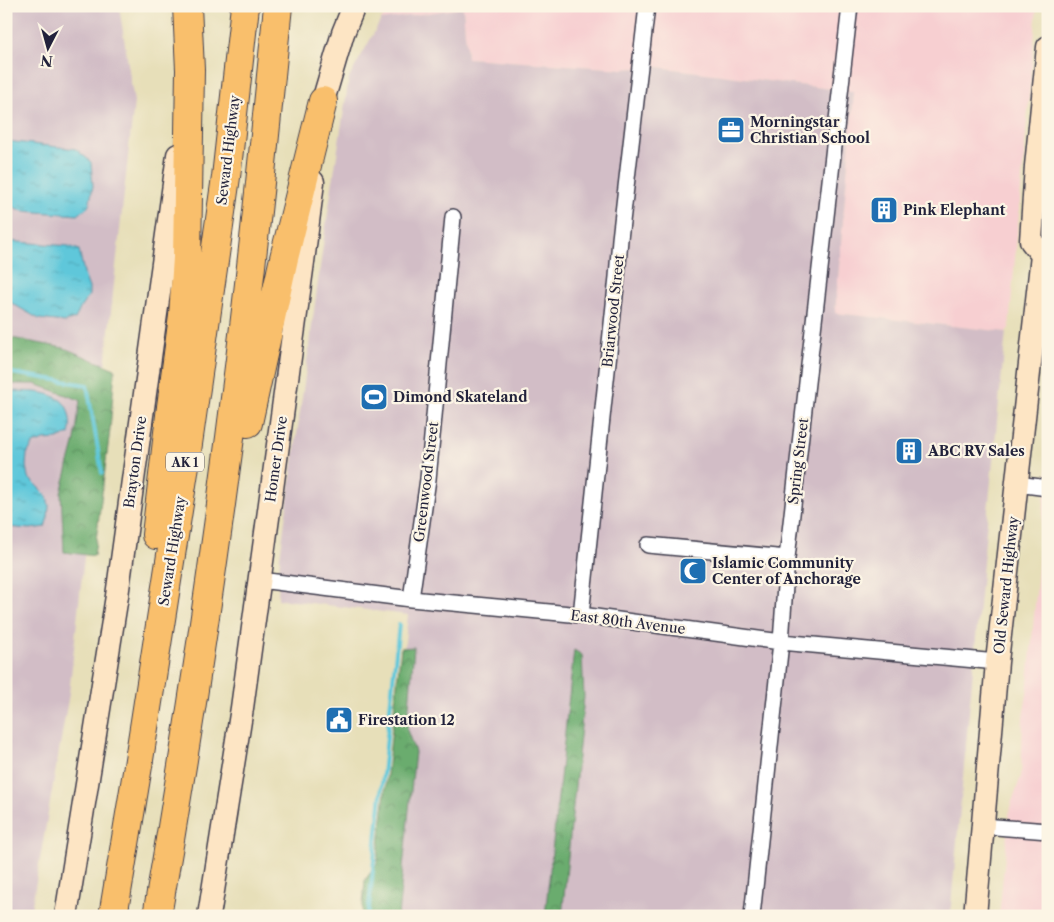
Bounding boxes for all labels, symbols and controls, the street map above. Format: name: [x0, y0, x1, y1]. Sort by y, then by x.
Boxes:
north arrow: [22, 22, 72, 72]
text: N: [40, 51, 54, 71]
street label: Seward Highway: [212, 94, 244, 206]
place label: Morningstar Christian School: [750, 113, 870, 147]
office icon: Morningstar Christian School: [716, 115, 746, 145]
building icon: Pink Elephant: [869, 195, 899, 225]
place label: Pink Elephant: [903, 201, 1006, 219]
street label: Briarwood Street: [598, 254, 628, 368]
sports icon: Dimond Skateland: [359, 382, 389, 412]
place label: Dimond Skateland: [393, 388, 528, 406]
street label: Brayton Drive: [120, 415, 150, 509]
street label: Homer Drive: [261, 415, 291, 503]
street label: Spring Street: [784, 417, 812, 505]
street label: Greenwood Street: [410, 421, 442, 543]
building icon: ABC RV Sales: [894, 436, 924, 466]
place label: ABC RV Sales: [927, 442, 1025, 460]
road number: AK 1: [166, 452, 204, 472]
street label: Seward Highway: [154, 495, 190, 607]
street label: Old Seward Highway: [990, 515, 1022, 655]
place label: Islamic Community Center of Anchorage: [712, 554, 861, 588]
mosque icon: Islamic Community Center of Anchorage: [678, 556, 708, 586]
street label: East 80th Avenue: [570, 606, 687, 638]
public building icon: Firestation 12: [324, 705, 354, 735]
place label: Firestation 12: [358, 711, 455, 729]

